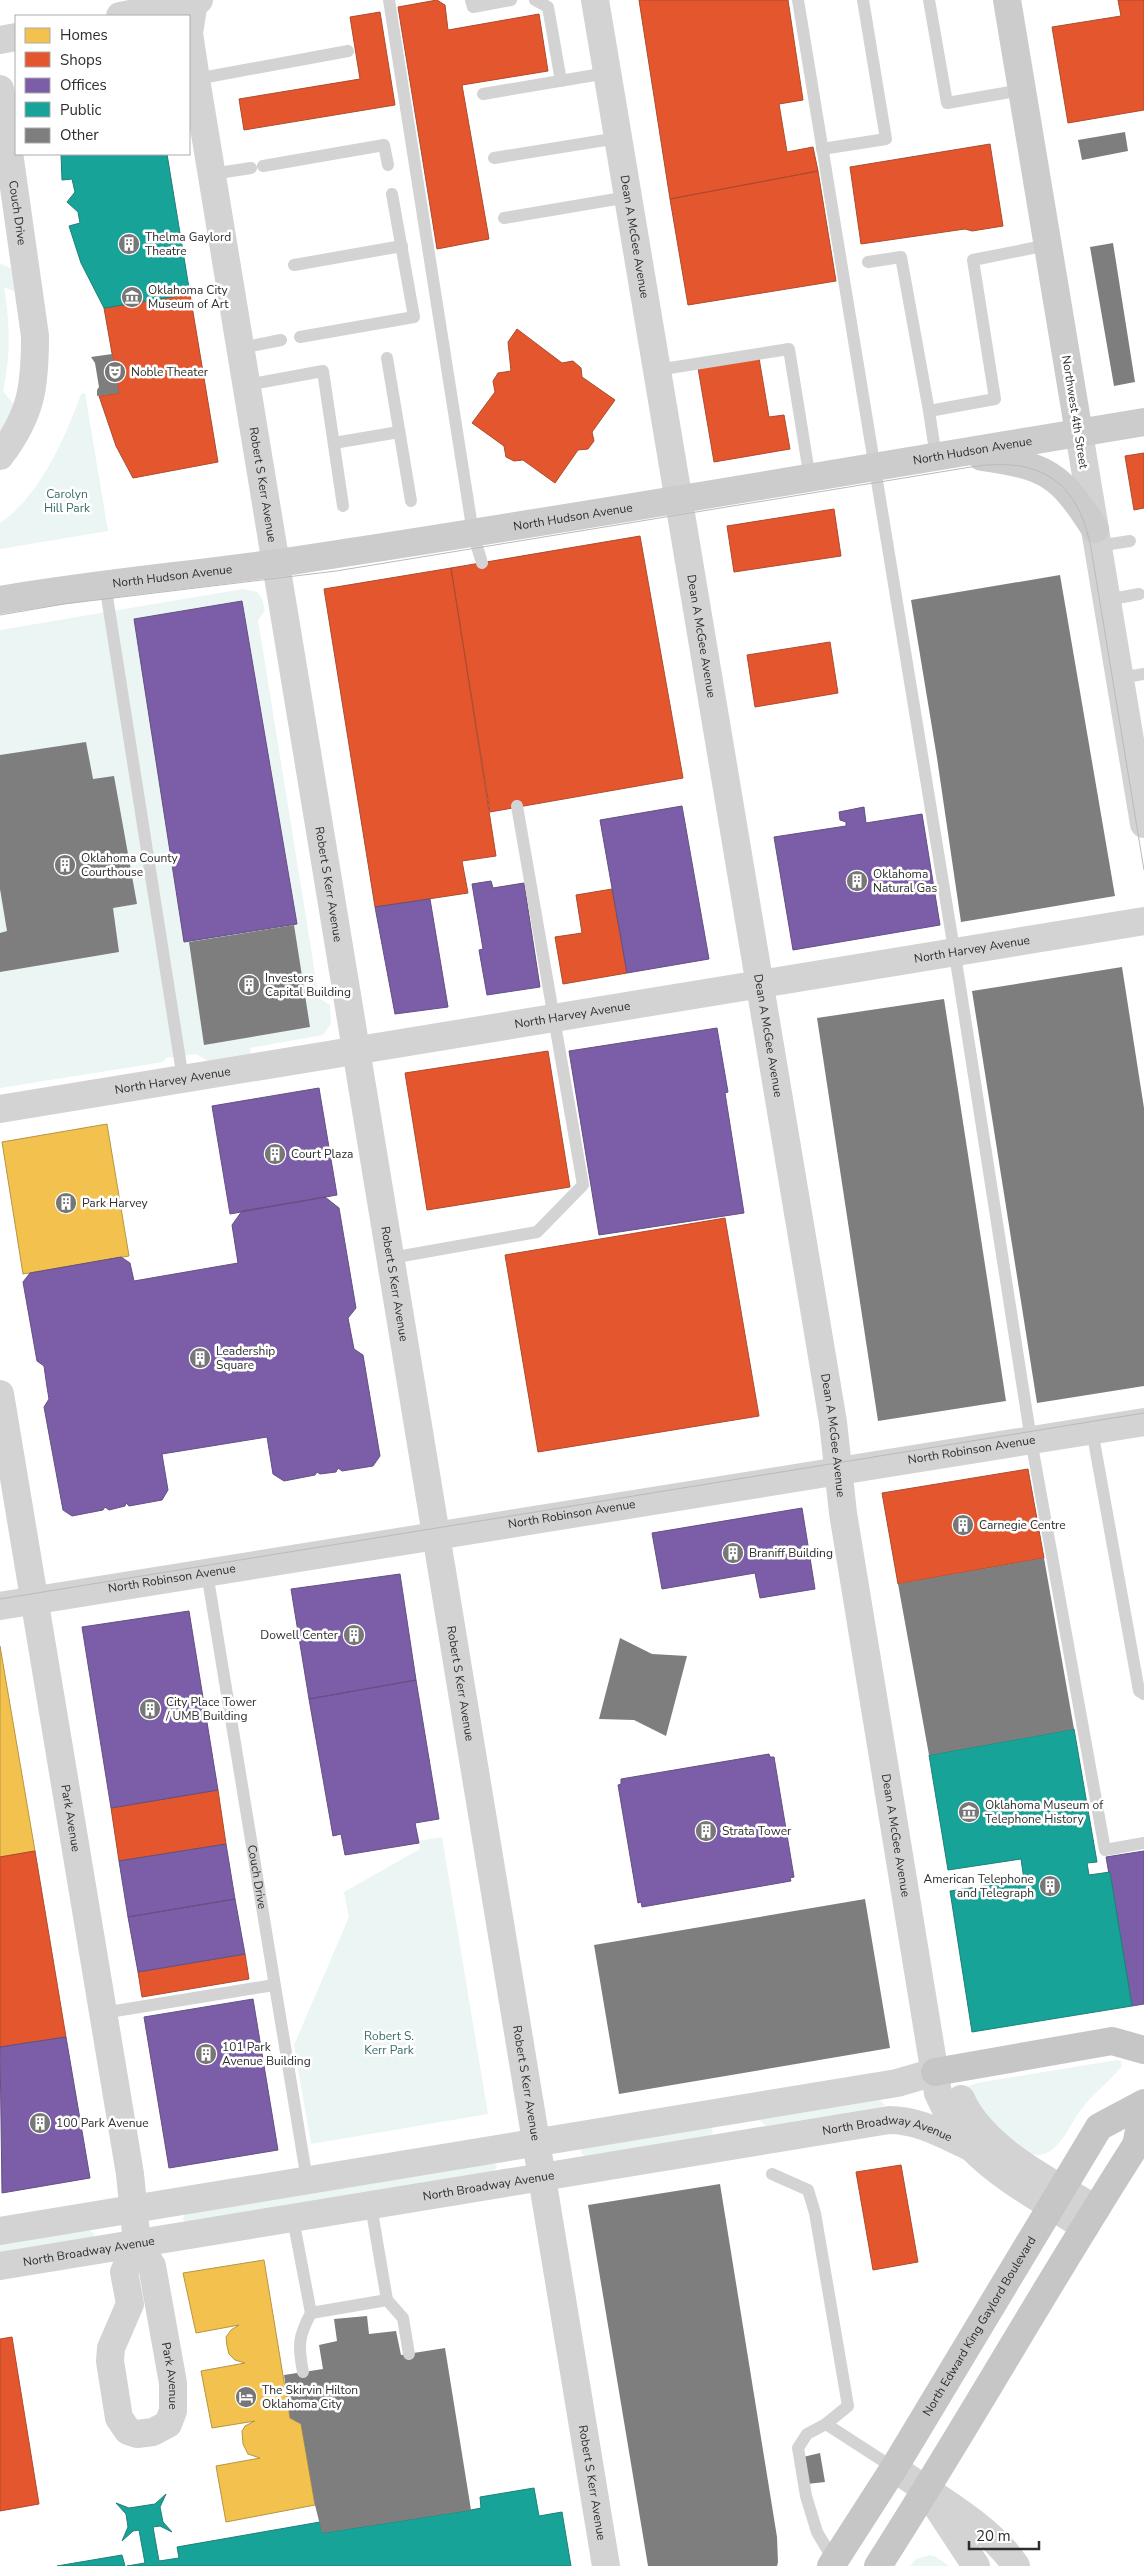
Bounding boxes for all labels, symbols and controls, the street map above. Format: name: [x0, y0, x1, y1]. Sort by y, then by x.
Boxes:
legend: [15, 15, 190, 155]
text: Homes: [60, 25, 108, 45]
text: Shops: [60, 50, 102, 70]
text: Offices: [60, 75, 107, 95]
text: Public: [60, 100, 101, 120]
text: Other: [60, 125, 99, 145]
street label: Dean A McGee Avenue: [616, 174, 653, 300]
street label: Couch Drive: [5, 179, 30, 246]
place label: Thelma Gaylord Theatre: [145, 229, 231, 259]
building icon: Thelma Gaylord Theatre: [117, 232, 141, 256]
place label: Oklahoma City Museum of Art: [148, 282, 229, 312]
museum icon: Oklahoma City Museum of Art: [120, 285, 144, 309]
street label: Northwest 4th Street: [1058, 354, 1092, 471]
theatre icon: Noble Theater: [103, 360, 127, 384]
place label: Noble Theater: [131, 364, 209, 380]
street label: Robert S Kerr Avenue: [245, 426, 280, 543]
street label: North Hudson Avenue: [912, 433, 1033, 468]
park label: Carolyn Hill Park: [44, 486, 91, 516]
street label: North Hudson Avenue: [512, 499, 634, 534]
street label: North Hudson Avenue: [112, 561, 233, 591]
street label: Dean A McGee Avenue: [683, 573, 720, 699]
street label: Robert S Kerr Avenue: [311, 825, 346, 943]
place label: Oklahoma County Courthouse: [81, 850, 178, 880]
building icon: Oklahoma County Courthouse: [53, 853, 77, 877]
place label: Oklahoma Natural Gas: [873, 866, 937, 896]
building icon: Oklahoma Natural Gas: [845, 869, 869, 893]
street label: North Harvey Avenue: [913, 932, 1031, 967]
place label: Investors Capital Building: [265, 970, 351, 1000]
building icon: Investors Capital Building: [237, 973, 261, 997]
street label: Dean A McGee Avenue: [750, 973, 787, 1098]
street label: North Harvey Avenue: [513, 998, 631, 1032]
street label: North Harvey Avenue: [114, 1063, 232, 1098]
building icon: Court Plaza: [263, 1142, 287, 1166]
place label: Court Plaza: [291, 1146, 353, 1162]
building icon: Park Harvey: [54, 1191, 78, 1215]
place label: Park Harvey: [82, 1195, 149, 1211]
street label: Robert S Kerr Avenue: [377, 1225, 412, 1343]
place label: Leadership Square: [216, 1343, 275, 1373]
building icon: Leadership Square: [188, 1346, 212, 1370]
street label: Dean A McGee Avenue: [817, 1372, 849, 1498]
street label: North Robinson Avenue: [907, 1432, 1036, 1468]
street label: North Robinson Avenue: [507, 1496, 637, 1532]
building icon: Carnegie Centre: [951, 1513, 975, 1537]
place label: Carnegie Centre: [979, 1517, 1066, 1533]
building icon: Braniff Building: [721, 1541, 745, 1565]
place label: Braniff Building: [749, 1545, 833, 1561]
street label: North Robinson Avenue: [107, 1560, 237, 1596]
building icon: Dowell Center: [342, 1623, 366, 1647]
street label: Robert S Kerr Avenue: [443, 1625, 478, 1742]
place label: Dowell Center: [260, 1627, 339, 1643]
place label: City Place Tower / UMB Building: [165, 1694, 257, 1724]
building icon: City Place Tower / UMB Building: [138, 1697, 162, 1721]
street label: Dean A McGee Avenue: [878, 1773, 914, 1898]
street label: Park Avenue: [57, 1783, 84, 1853]
place label: Oklahoma Museum of Telephone History: [985, 1797, 1104, 1827]
museum icon: Oklahoma Museum of Telephone History: [957, 1800, 981, 1824]
building icon: Strata Tower: [694, 1819, 718, 1843]
place label: Strata Tower: [722, 1823, 792, 1839]
street label: Couch Drive: [244, 1844, 270, 1910]
place label: American Telephone and Telegraph: [923, 1871, 1034, 1901]
building icon: American Telephone and Telegraph: [1038, 1874, 1062, 1898]
street label: Robert S Kerr Avenue: [509, 2024, 544, 2142]
park label: Robert S. Kerr Park: [364, 2028, 415, 2058]
place label: 101 Park Avenue Building: [222, 2039, 311, 2069]
building icon: 101 Park Avenue Building: [194, 2042, 218, 2066]
building icon: 100 Park Avenue: [28, 2111, 52, 2135]
street label: North Broadway Avenue: [821, 2112, 955, 2145]
place label: 100 Park Avenue: [56, 2115, 149, 2131]
street label: North Broadway Avenue: [421, 2167, 555, 2204]
street label: North Broadway Avenue: [22, 2233, 156, 2270]
street label: North Edward King Gaylord Boulevard: [919, 2233, 1039, 2419]
street label: Park Avenue: [158, 2341, 181, 2410]
place label: The Skirvin Hilton Oklahoma City: [262, 2382, 358, 2412]
hotel icon: The Skirvin Hilton Oklahoma City: [234, 2385, 258, 2409]
street label: Robert S Kerr Avenue: [575, 2424, 610, 2542]
scale bar: [969, 2518, 1039, 2550]
text: 20 m: [976, 2526, 1011, 2546]

